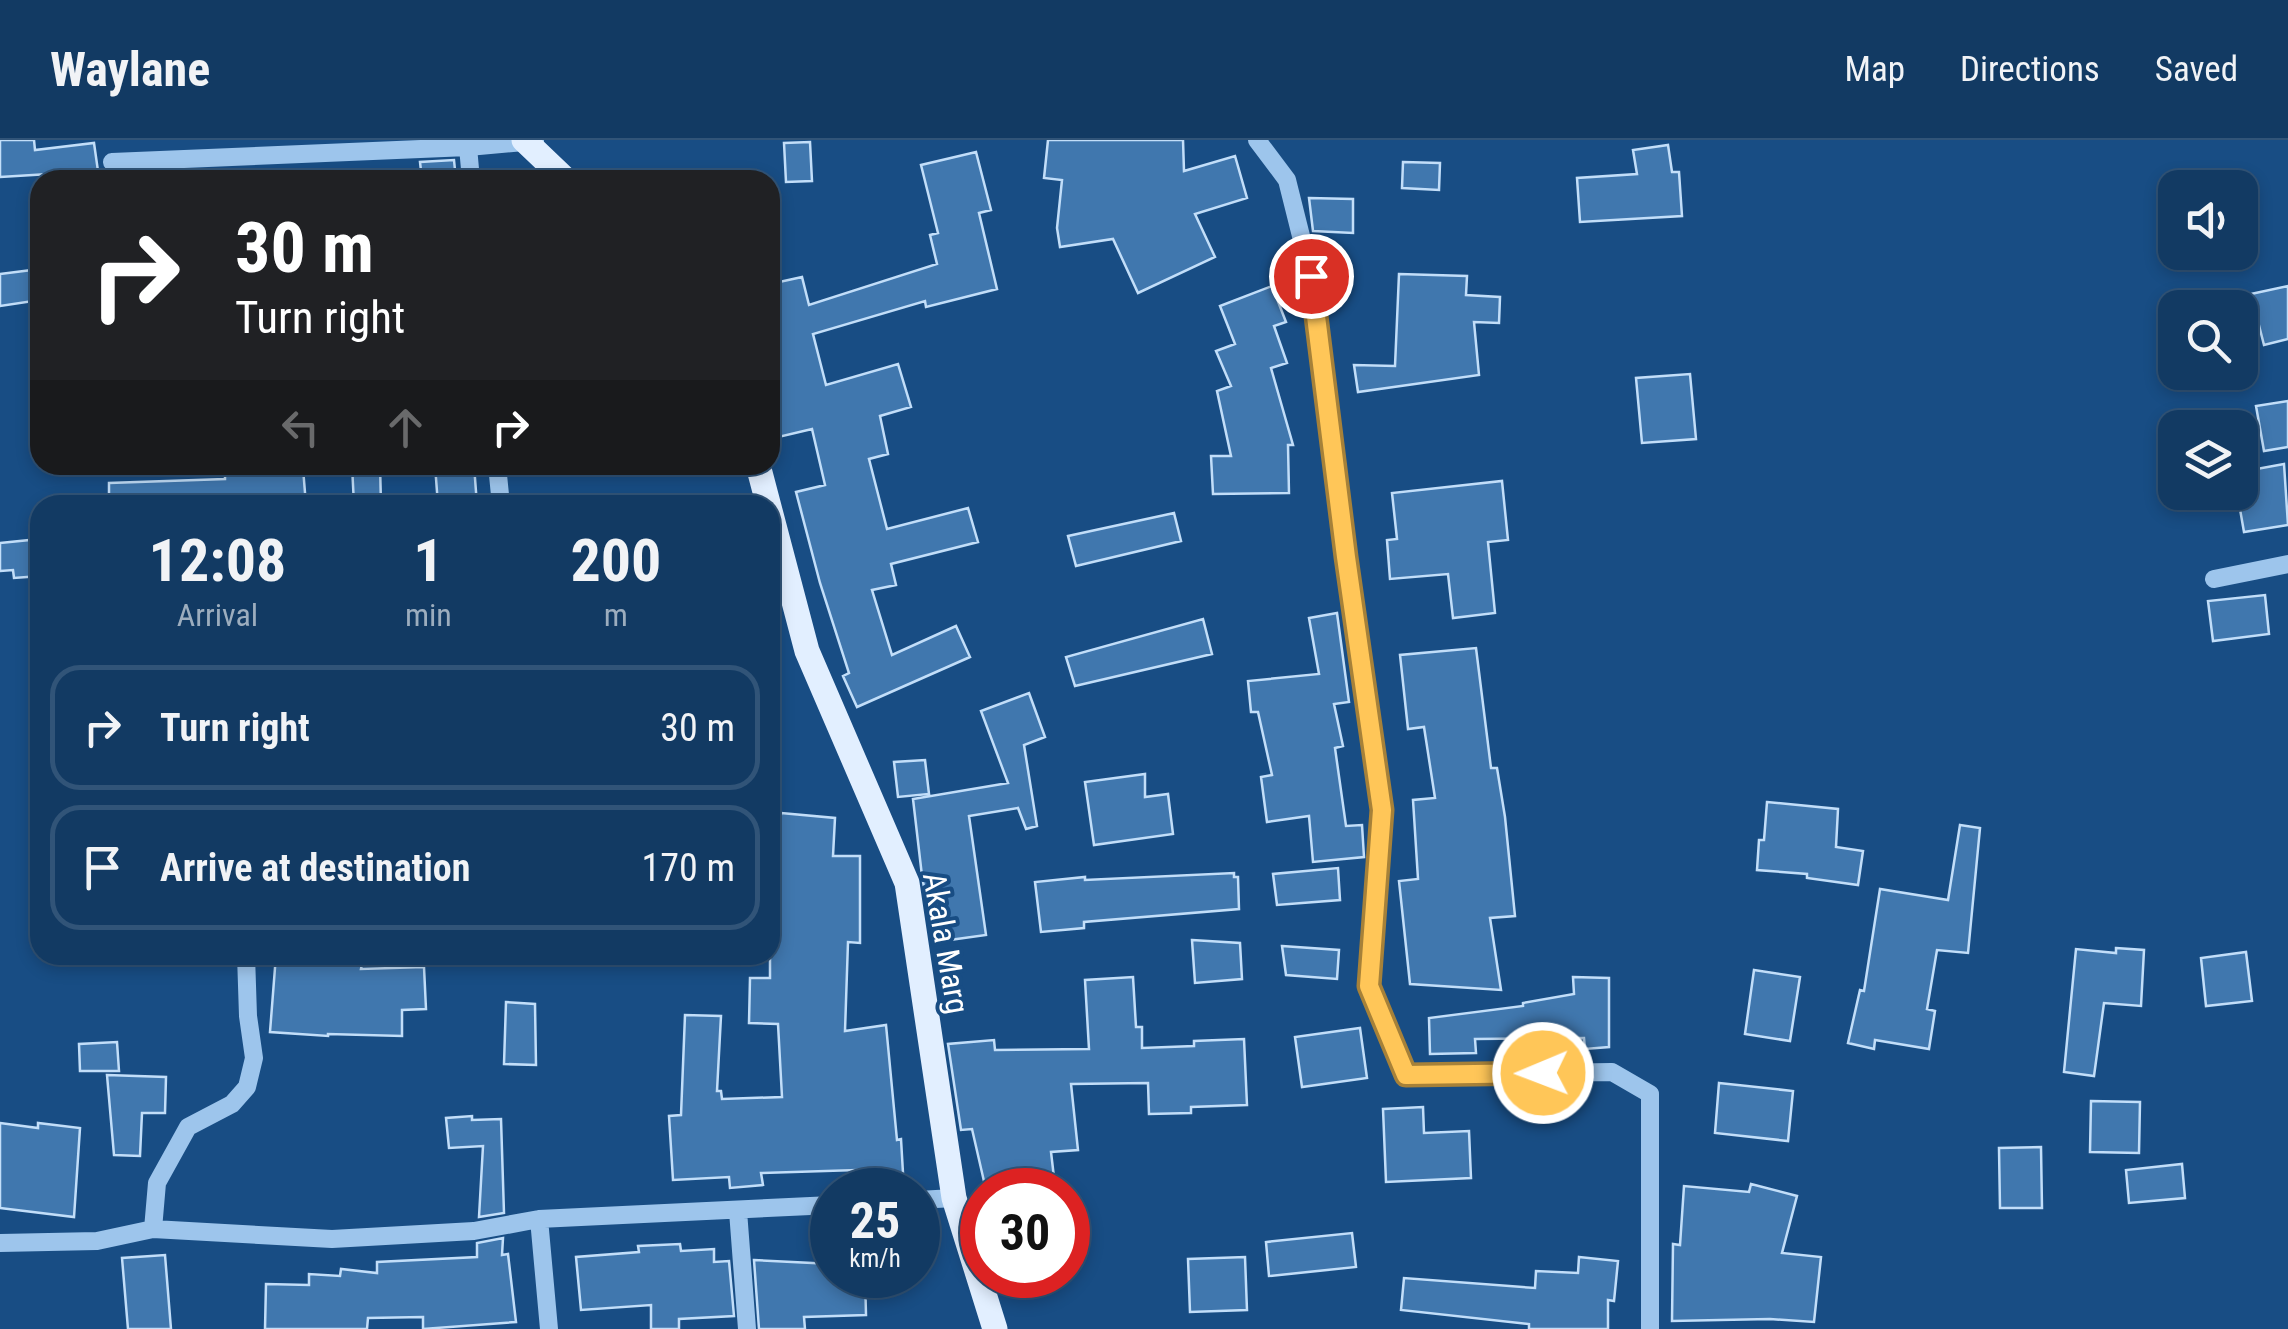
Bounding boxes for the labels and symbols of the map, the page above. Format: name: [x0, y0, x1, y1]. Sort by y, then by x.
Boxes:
pin: [1269, 234, 1354, 319]
street label: Akala Marg: [915, 869, 977, 1017]
position arrow: [1491, 1021, 1595, 1125]
speed limit sign: 30: [960, 1168, 1090, 1298]

